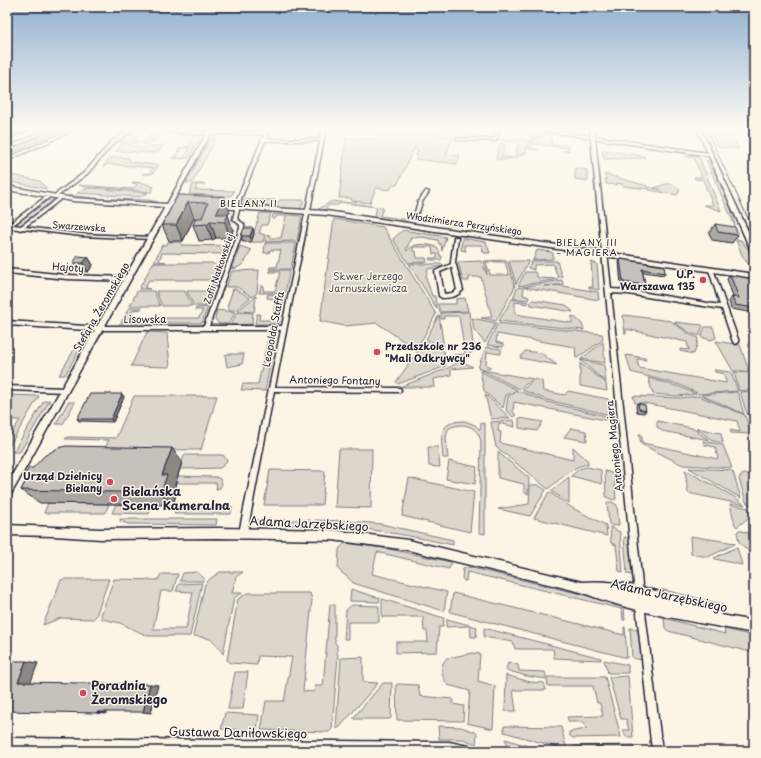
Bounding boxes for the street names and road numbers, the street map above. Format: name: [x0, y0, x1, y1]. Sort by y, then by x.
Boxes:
street label: Włodzimierza Perzyńskiego: [405, 208, 523, 238]
street label: Swarzewska: [52, 217, 107, 235]
street label: Zofii Nałkowskiej: [199, 232, 237, 306]
street label: Hajoty: [52, 258, 84, 276]
street label: Stefana Żeromskiego: [69, 259, 133, 354]
street label: Leopolda Staffa: [258, 289, 287, 368]
street label: Lisowska: [124, 311, 167, 326]
street label: Antoniego Fontany: [289, 371, 381, 388]
street label: Antoniego Magiera: [601, 399, 626, 493]
street label: Adama Jarzębskiego: [249, 511, 369, 535]
street label: Adama Jarzębskiego: [609, 574, 729, 616]
street label: Gustawa Daniłowskiego: [169, 722, 307, 742]

